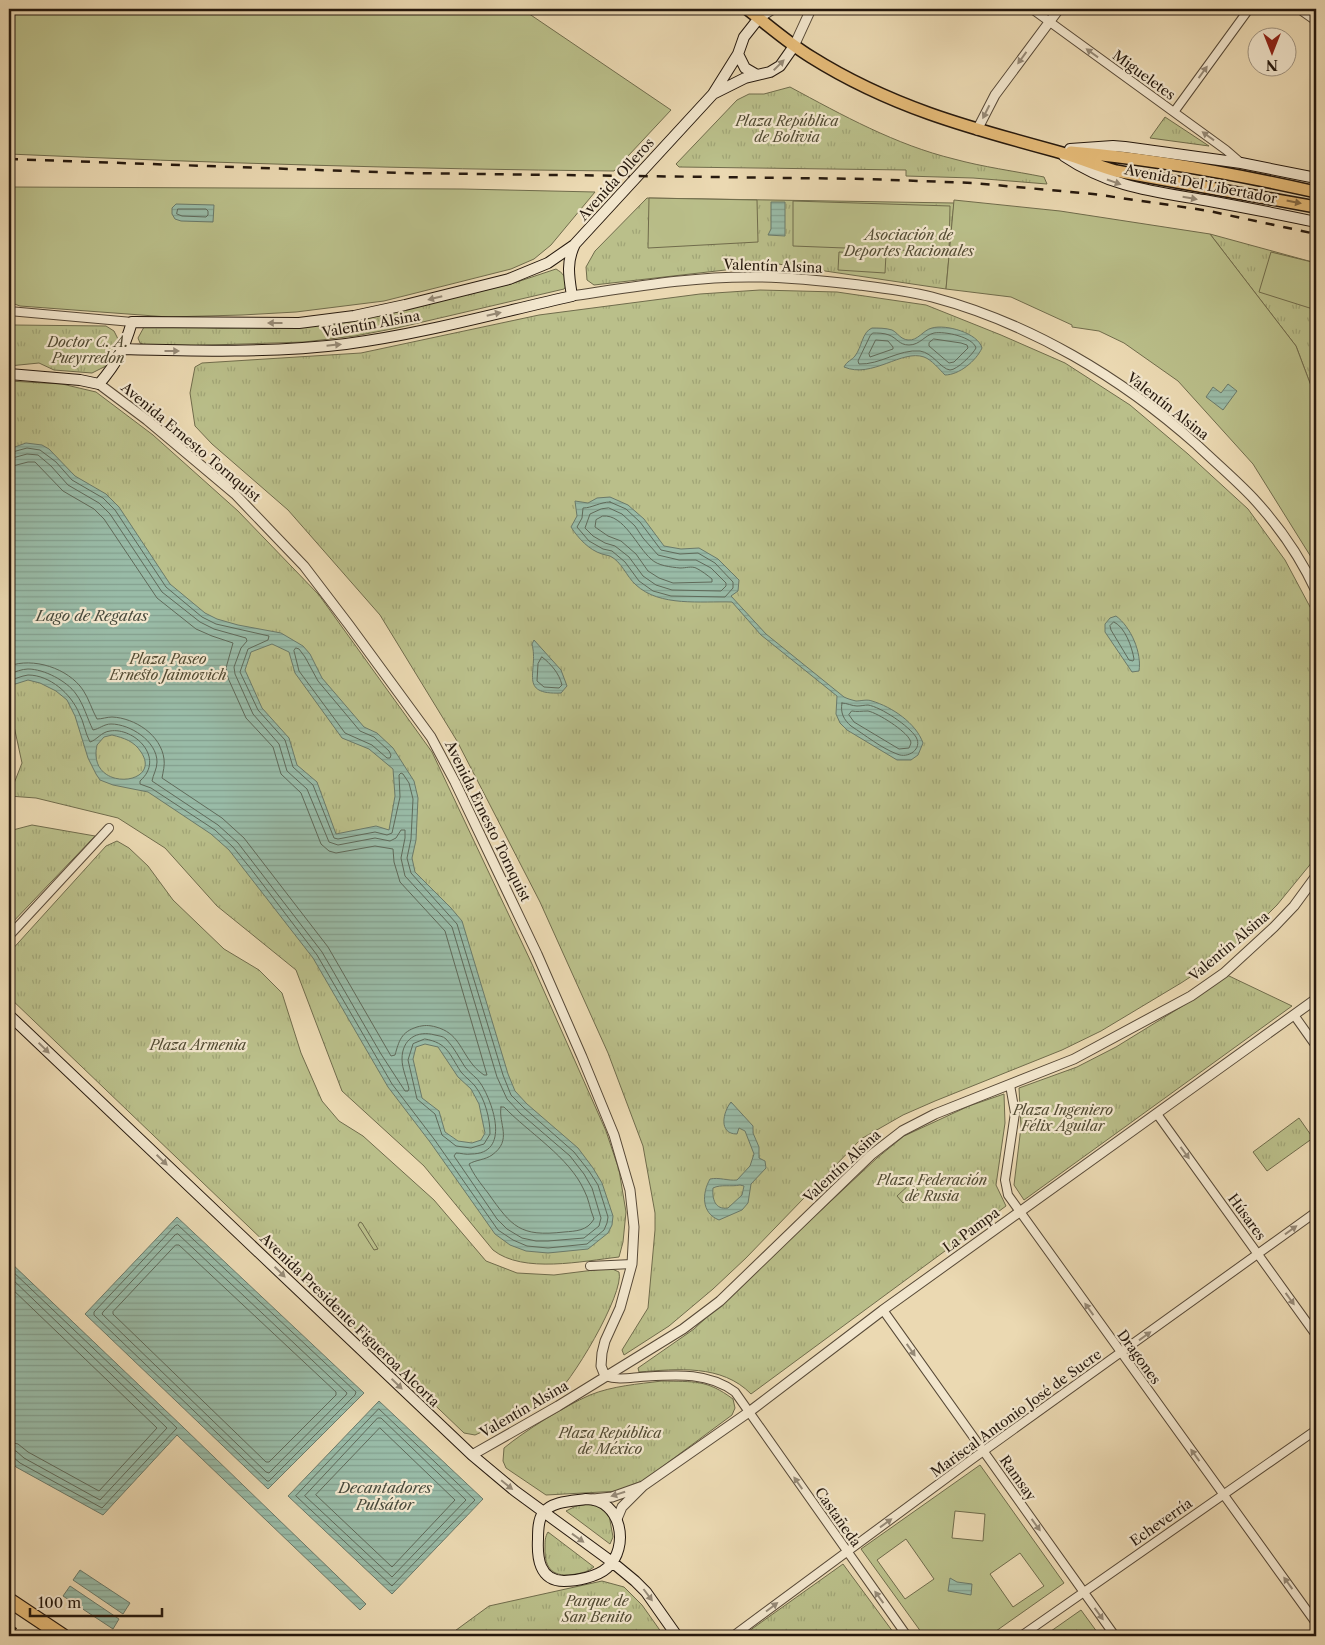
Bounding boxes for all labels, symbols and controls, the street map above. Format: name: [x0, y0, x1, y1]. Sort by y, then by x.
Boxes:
north arrow: [1248, 28, 1298, 78]
street label: Migueletes: [1109, 46, 1179, 104]
one-way arrow: [1085, 48, 1099, 58]
one-way arrow: [1017, 51, 1027, 65]
text: N: [1266, 56, 1278, 74]
one-way arrow: [773, 59, 785, 71]
one-way arrow: [1198, 65, 1208, 79]
one-way arrow: [982, 105, 990, 120]
park label: Plaza República de Bolivia: [734, 112, 839, 146]
one-way arrow: [1202, 131, 1215, 142]
street label: Avenida Olleros: [573, 134, 658, 225]
street label: Avenida Del Libertador: [1122, 160, 1279, 208]
one-way arrow: [1106, 179, 1121, 186]
one-way arrow: [1183, 195, 1199, 203]
one-way arrow: [1287, 198, 1302, 206]
park label: Asociación de Deportes Racionales: [843, 226, 975, 260]
street label: Valentín Alsina: [722, 255, 823, 277]
one-way arrow: [428, 294, 443, 302]
street label: Valentín Alsina: [320, 306, 422, 342]
one-way arrow: [486, 310, 501, 318]
one-way arrow: [267, 319, 283, 327]
park label: Doctor C. A. Pueyrredón: [46, 333, 129, 367]
one-way arrow: [327, 341, 343, 349]
one-way arrow: [164, 347, 180, 355]
street label: Valentín Alsina: [1123, 368, 1213, 444]
street label: Avenida Ernesto Tornquist: [117, 378, 265, 506]
water label: Lago de Regatas: [35, 606, 149, 625]
park label: Plaza Paseo Ernesto Jaimovich: [108, 650, 227, 684]
street label: Avenida Ernesto Tornquist: [441, 737, 535, 904]
street label: Valentín Alsina: [1184, 907, 1273, 985]
park label: Plaza Armenia: [149, 1036, 247, 1054]
one-way arrow: [38, 1042, 50, 1054]
park label: Plaza Ingeniero Félix Aguilar: [1012, 1101, 1113, 1135]
street label: Valentín Alsina: [799, 1125, 885, 1207]
one-way arrow: [1180, 1146, 1190, 1160]
one-way arrow: [155, 1154, 167, 1166]
park label: Plaza Federación de Rusia: [876, 1171, 987, 1205]
street label: Húsares: [1224, 1190, 1270, 1244]
street label: La Pampa: [939, 1203, 1003, 1257]
one-way arrow: [1284, 1225, 1298, 1235]
street label: Avenida Presidente Figueroa Alcorta: [256, 1229, 444, 1411]
one-way arrow: [273, 1266, 285, 1278]
one-way arrow: [1285, 1292, 1295, 1306]
one-way arrow: [1084, 1302, 1094, 1316]
street label: Dragones: [1113, 1326, 1165, 1388]
one-way arrow: [1139, 1331, 1152, 1341]
one-way arrow: [906, 1343, 916, 1357]
street label: Mariscal Antonio José de Sucre: [927, 1345, 1105, 1481]
street label: Valentín Alsina: [476, 1376, 572, 1442]
one-way arrow: [391, 1378, 403, 1390]
park label: Plaza República de México: [557, 1424, 662, 1458]
one-way arrow: [1190, 1448, 1200, 1462]
street label: Ramsay: [996, 1452, 1040, 1504]
one-way arrow: [793, 1476, 803, 1490]
water label: Decantadores Pulsátor: [337, 1478, 432, 1514]
one-way arrow: [500, 1480, 513, 1491]
street label: Castañeda: [811, 1484, 865, 1551]
one-way arrow: [611, 1491, 626, 1499]
street label: Echeverría: [1126, 1494, 1196, 1550]
one-way arrow: [879, 1518, 893, 1528]
one-way arrow: [1031, 1518, 1041, 1532]
one-way arrow: [571, 1532, 584, 1543]
one-way arrow: [1283, 1576, 1293, 1590]
scale bar: [30, 1585, 162, 1617]
one-way arrow: [642, 1588, 653, 1601]
one-way arrow: [874, 1590, 884, 1604]
park label: Parque de San Benito: [561, 1592, 632, 1626]
text: 100 m: [38, 1593, 81, 1612]
one-way arrow: [765, 1602, 779, 1612]
one-way arrow: [1094, 1607, 1104, 1621]

